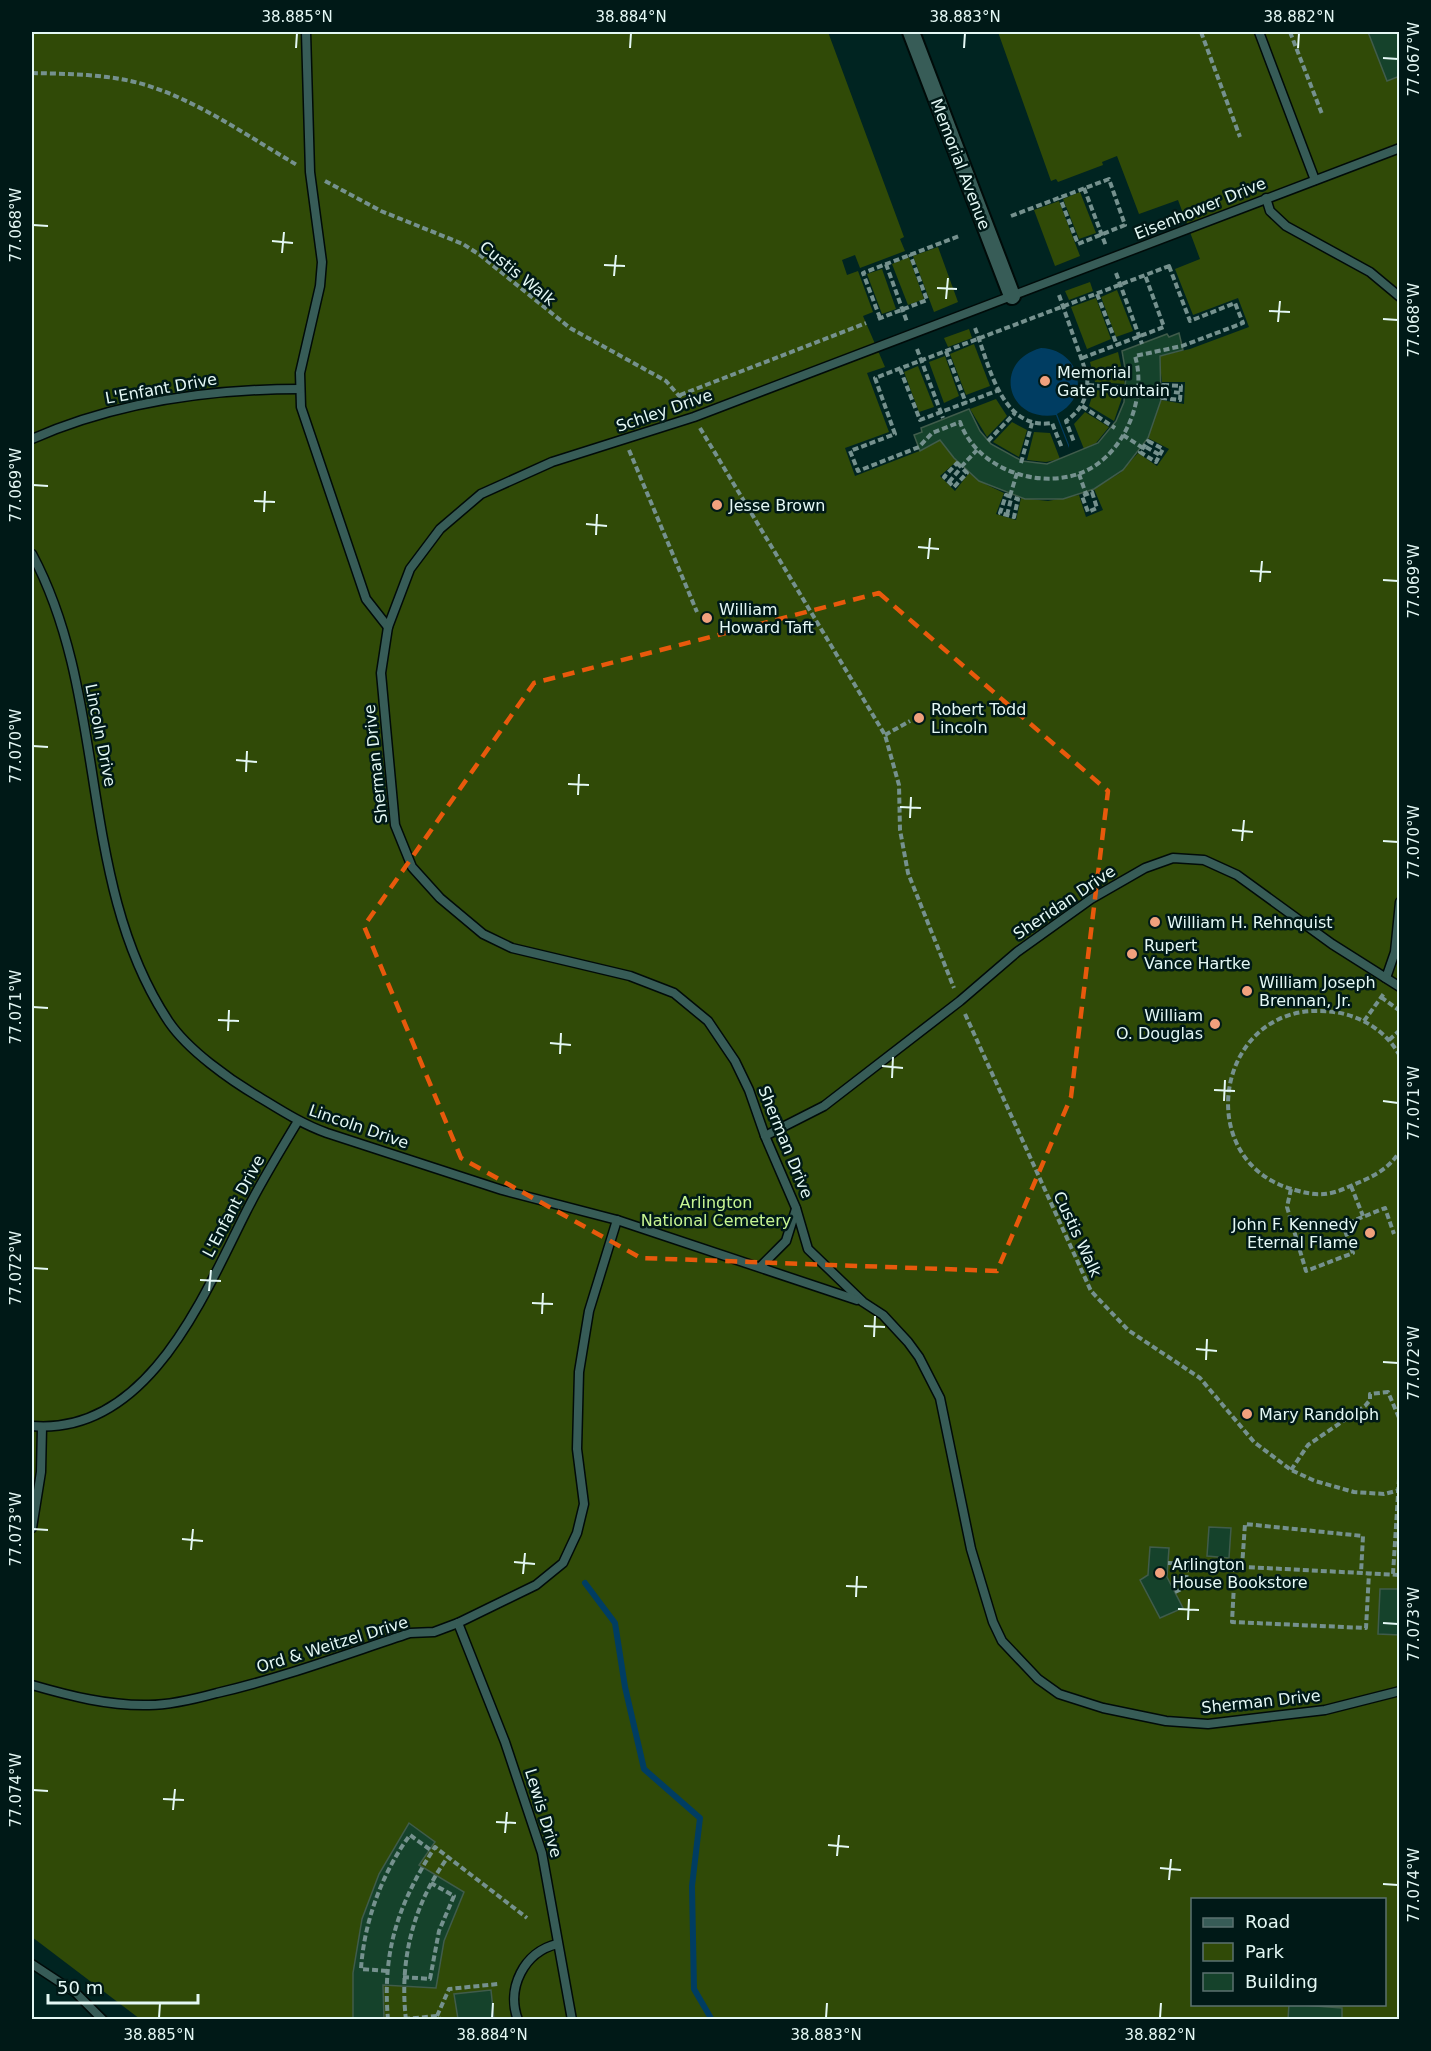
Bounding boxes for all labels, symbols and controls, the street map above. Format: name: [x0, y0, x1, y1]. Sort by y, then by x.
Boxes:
text: 38.885°N: [261, 8, 333, 26]
text: 38.884°N: [595, 8, 667, 26]
text: 38.883°N: [929, 8, 1001, 26]
text: 38.882°N: [1263, 8, 1335, 26]
text: 77.067°W: [1405, 21, 1423, 96]
street label: Memorial Avenue: [927, 96, 994, 232]
street label: Eisenhower Drive: [1132, 173, 1269, 244]
text: 77.068°W: [7, 187, 25, 262]
street label: Custis Walk: [476, 237, 560, 310]
text: 77.068°W: [1405, 282, 1423, 357]
place label: Memorial Gate Fountain: [1057, 363, 1170, 400]
street label: L'Enfant Drive: [104, 369, 218, 408]
marker: Memorial Gate Fountain: [1038, 374, 1052, 388]
street label: Schley Drive: [614, 385, 715, 436]
text: 77.069°W: [7, 447, 25, 522]
place label: Jesse Brown: [728, 496, 825, 515]
marker: Jesse Brown: [710, 498, 724, 512]
text: 77.069°W: [1405, 543, 1423, 618]
place label: William Howard Taft: [719, 600, 814, 637]
marker: William Howard Taft: [700, 611, 714, 625]
street label: Lincoln Drive: [81, 682, 120, 788]
place label: Robert Todd Lincoln: [931, 700, 1026, 737]
street label: Sherman Drive: [360, 703, 391, 824]
text: 77.070°W: [7, 708, 25, 783]
marker: Robert Todd Lincoln: [912, 711, 926, 725]
text: 77.070°W: [1405, 804, 1423, 879]
street label: Sheridan Drive: [1010, 861, 1119, 944]
place label: William H. Rehnquist: [1167, 913, 1333, 932]
marker: William H. Rehnquist: [1148, 915, 1162, 929]
place label: Rupert Vance Hartke: [1144, 936, 1251, 973]
marker: Rupert Vance Hartke: [1125, 947, 1139, 961]
text: 77.071°W: [7, 969, 25, 1044]
place label: William Joseph Brennan, Jr.: [1259, 973, 1376, 1010]
marker: William Joseph Brennan, Jr.: [1240, 984, 1254, 998]
place label: William O. Douglas: [1116, 1006, 1203, 1043]
marker: William O. Douglas: [1208, 1017, 1222, 1031]
text: 77.071°W: [1405, 1065, 1423, 1140]
street label: Sherman Drive: [754, 1083, 817, 1201]
street label: Lincoln Drive: [306, 1100, 411, 1152]
street label: L'Enfant Drive: [198, 1152, 268, 1261]
street label: Custis Walk: [1049, 1188, 1106, 1281]
park label: Arlington National Cemetery: [641, 1193, 791, 1230]
place label: John F. Kennedy Eternal Flame: [1231, 1215, 1358, 1252]
marker: John F. Kennedy Eternal Flame: [1363, 1226, 1377, 1240]
text: 77.072°W: [7, 1230, 25, 1305]
text: 77.072°W: [1405, 1325, 1423, 1400]
place label: Mary Randolph: [1259, 1405, 1379, 1424]
marker: Mary Randolph: [1240, 1407, 1254, 1421]
text: 77.073°W: [7, 1491, 25, 1566]
place label: Arlington House Bookstore: [1172, 1555, 1308, 1592]
marker: Arlington House Bookstore: [1153, 1566, 1167, 1580]
text: 77.073°W: [1405, 1586, 1423, 1661]
street label: Ord & Weitzel Drive: [254, 1612, 410, 1677]
street label: Sherman Drive: [1201, 1686, 1322, 1717]
text: 77.074°W: [7, 1752, 25, 1827]
street label: Lewis Drive: [521, 1766, 566, 1860]
text: 77.074°W: [1405, 1847, 1423, 1922]
legend: [1191, 1898, 1386, 2006]
text: Road: [1245, 1911, 1290, 1932]
text: Park: [1245, 1941, 1284, 1962]
scale bar: [48, 1967, 198, 2005]
text: Building: [1245, 1971, 1318, 1992]
text: 50 m: [57, 1977, 103, 1998]
text: 38.885°N: [123, 2026, 195, 2044]
text: 38.884°N: [456, 2026, 528, 2044]
text: 38.883°N: [790, 2026, 862, 2044]
text: 38.882°N: [1124, 2026, 1196, 2044]

